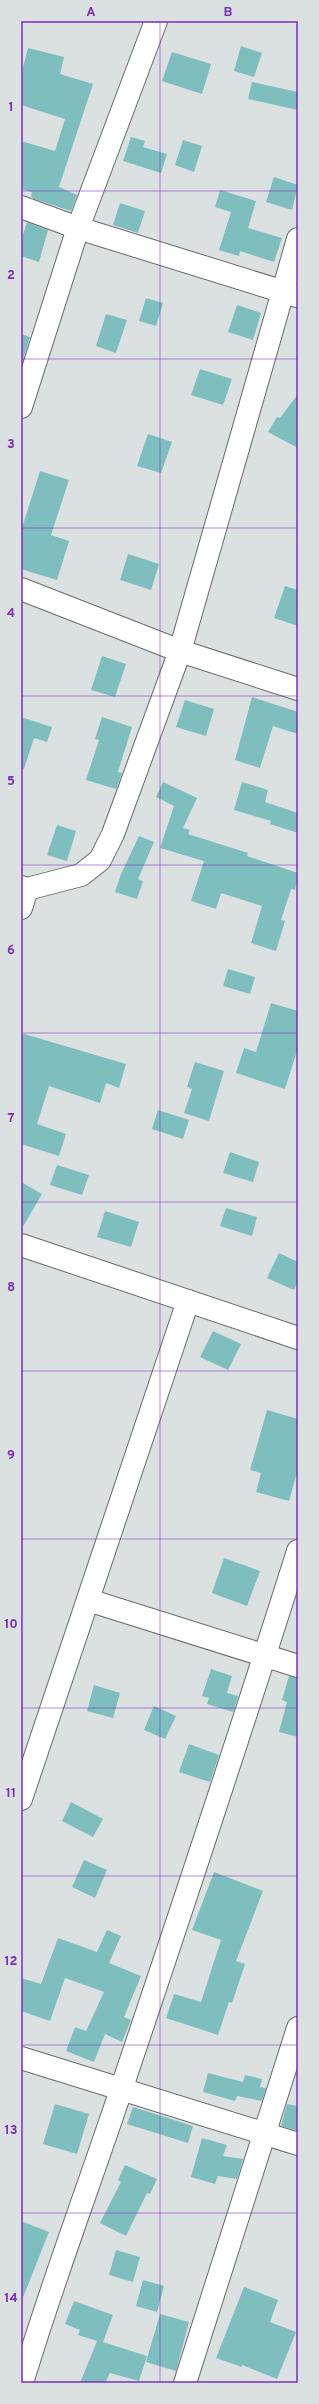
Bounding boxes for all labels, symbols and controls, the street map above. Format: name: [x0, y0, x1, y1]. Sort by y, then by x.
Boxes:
text: A: [86, 5, 96, 21]
text: B: [224, 5, 233, 21]
text: 1: [8, 100, 14, 116]
text: 2: [7, 268, 15, 284]
text: 3: [7, 437, 15, 453]
text: 4: [7, 606, 15, 622]
text: 5: [7, 774, 15, 790]
text: 6: [7, 943, 15, 959]
text: 7: [8, 1111, 15, 1127]
text: 8: [7, 1280, 15, 1296]
text: 9: [7, 1448, 15, 1464]
text: 10: [4, 1617, 18, 1633]
text: 11: [6, 1786, 16, 1802]
text: 12: [4, 1954, 18, 1970]
text: 13: [5, 2123, 18, 2139]
text: 14: [4, 2291, 18, 2307]

